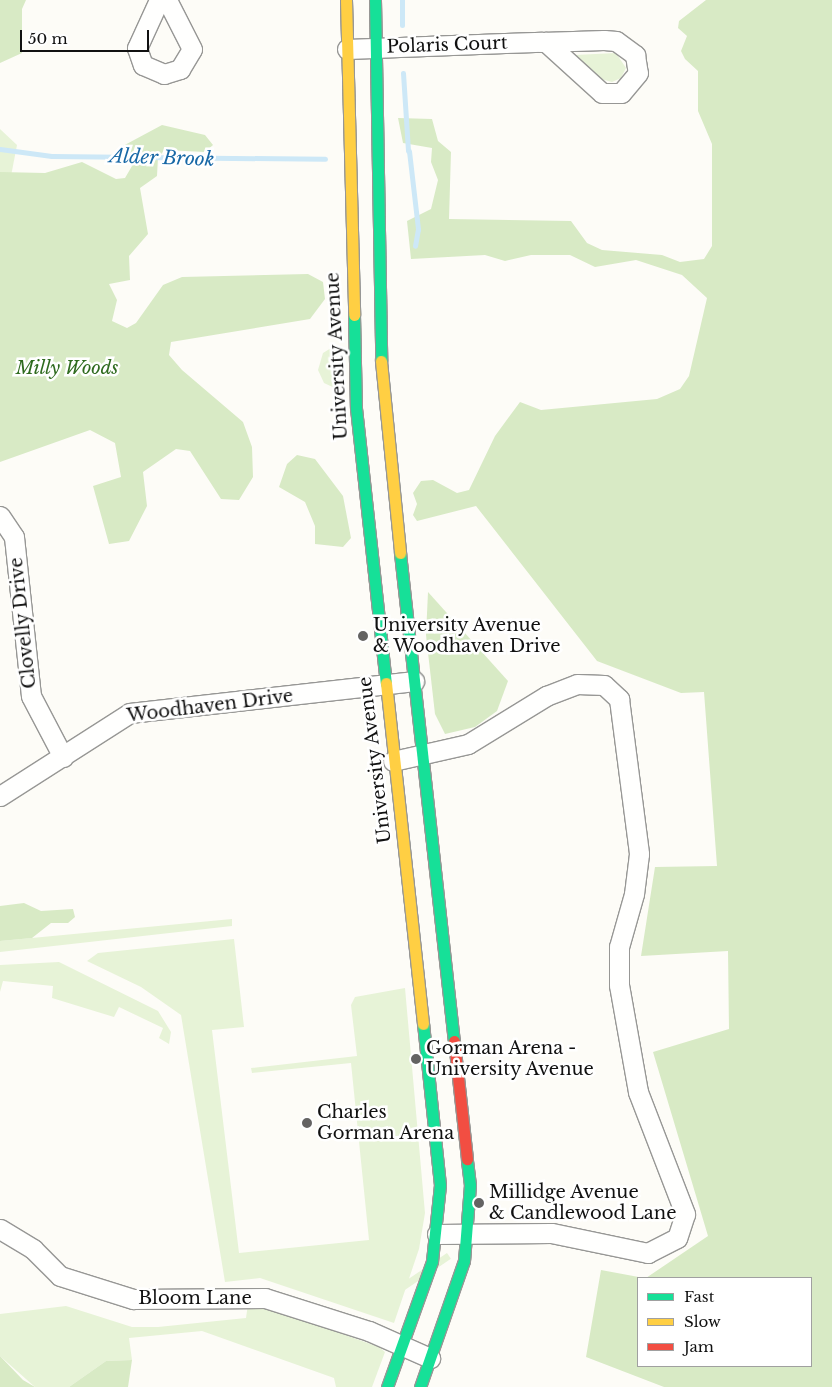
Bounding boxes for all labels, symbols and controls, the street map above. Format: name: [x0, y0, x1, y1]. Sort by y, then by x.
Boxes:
scale bar: [22, 20, 151, 52]
text: 50 m: [28, 29, 68, 48]
street label: Polaris Court: [386, 32, 508, 58]
water label: Alder Brook: [109, 145, 215, 171]
street label: University Avenue: [322, 271, 352, 441]
park label: Milly Woods: [16, 357, 118, 379]
street label: Clovelly Drive: [5, 556, 41, 690]
place label: University Avenue & Woodhaven Drive: [373, 615, 561, 658]
marker: University Avenue & Woodhaven Drive: [357, 630, 369, 642]
street label: University Avenue: [354, 675, 396, 845]
street label: Woodhaven Drive: [126, 685, 294, 727]
place label: Gorman Arena - University Avenue: [426, 1038, 595, 1080]
marker: Gorman Arena - University Avenue: [410, 1053, 422, 1065]
place label: Charles Gorman Arena: [317, 1102, 455, 1144]
marker: Charles Gorman Arena: [301, 1117, 313, 1129]
place label: Millidge Avenue & Candlewood Lane: [489, 1182, 677, 1224]
marker: Millidge Avenue & Candlewood Lane: [473, 1197, 485, 1209]
legend: [637, 1277, 812, 1367]
street label: Bloom Lane: [138, 1287, 252, 1309]
text: Fast: [684, 1287, 714, 1306]
text: Slow: [684, 1312, 721, 1331]
text: Jam: [684, 1337, 714, 1356]

